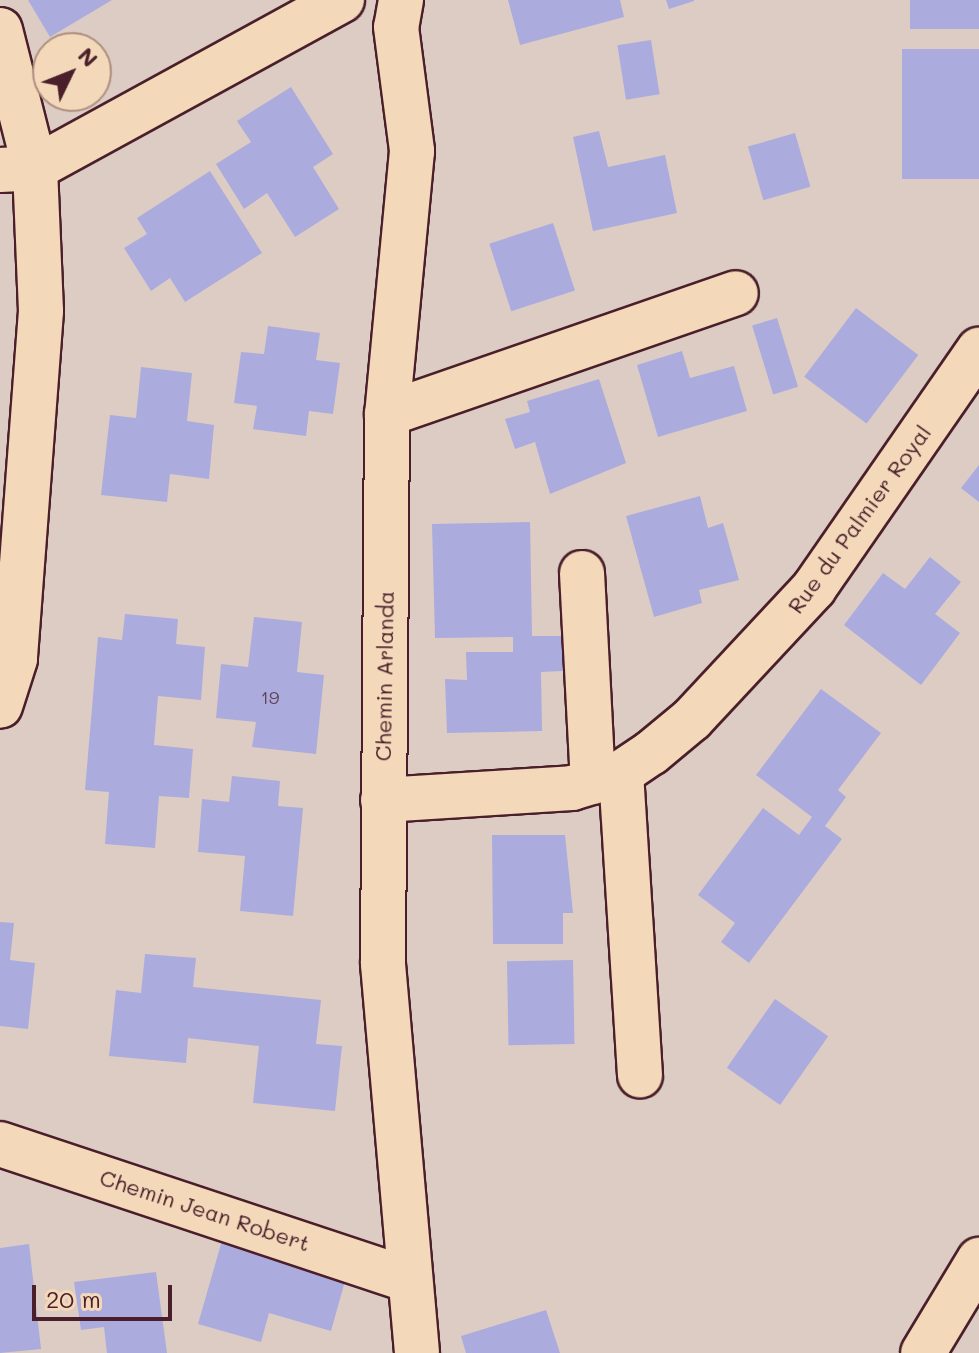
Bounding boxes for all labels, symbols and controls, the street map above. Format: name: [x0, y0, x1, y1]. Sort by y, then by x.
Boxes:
north arrow: [32, 32, 112, 112]
text: N: [72, 41, 105, 73]
street label: Rue du Palmier Royal: [782, 420, 936, 618]
street label: Chemin Arlanda: [369, 590, 399, 762]
house number: 19: [261, 686, 279, 708]
street label: Chemin Jean Robert: [97, 1164, 313, 1256]
scale bar: [36, 1269, 176, 1319]
text: 20 m: [46, 1283, 101, 1314]

